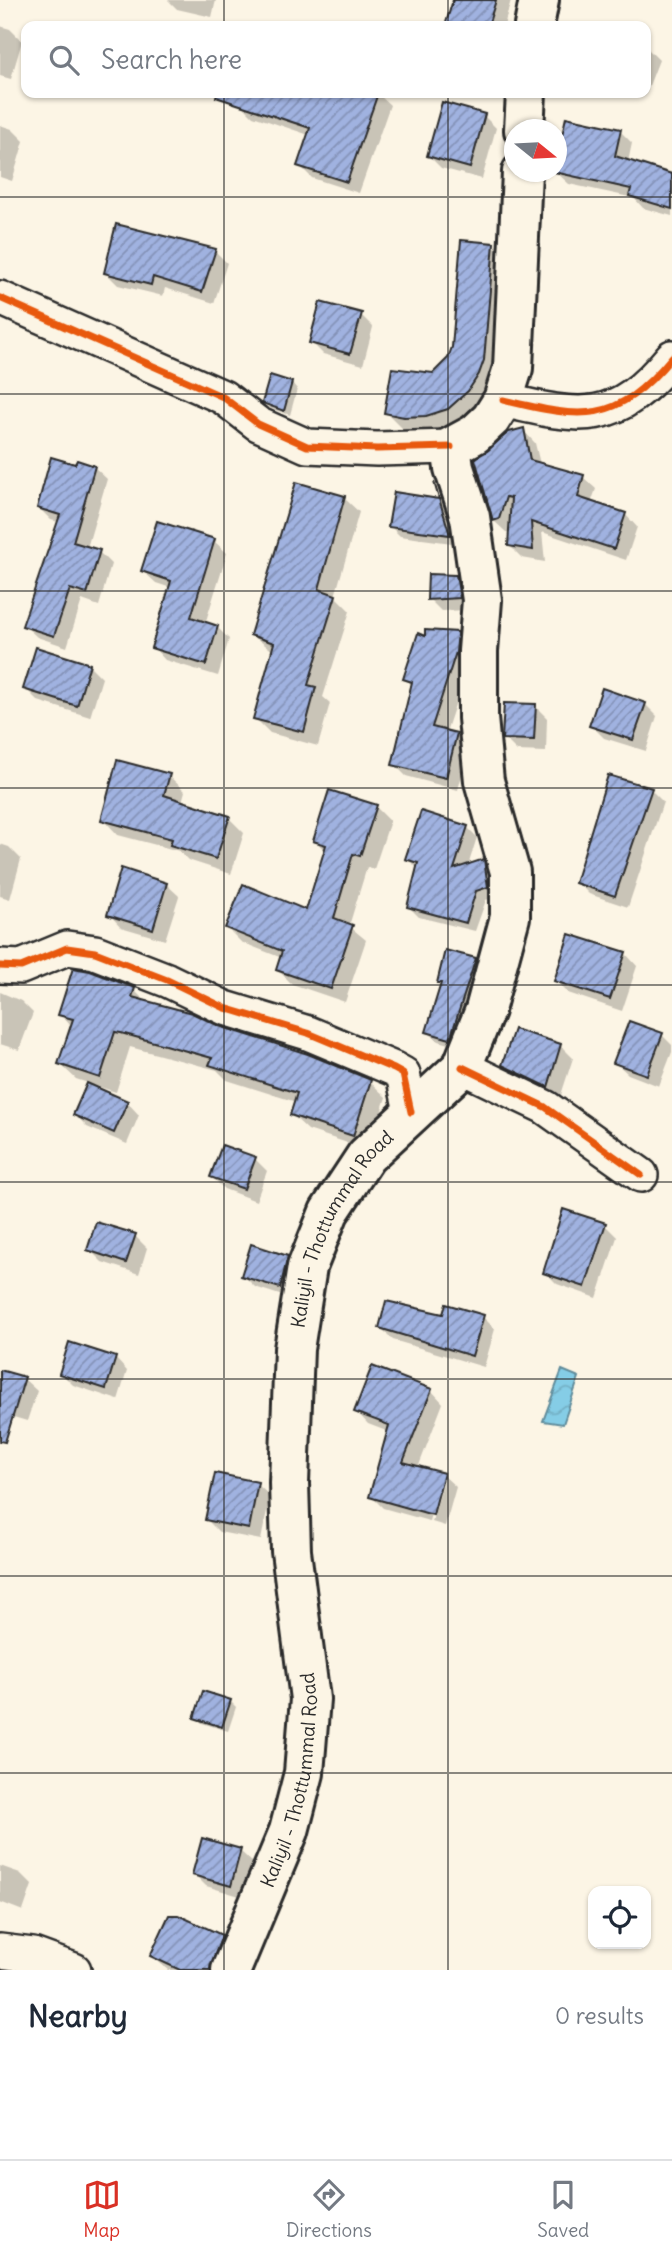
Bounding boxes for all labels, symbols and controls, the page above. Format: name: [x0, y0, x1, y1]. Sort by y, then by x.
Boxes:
search box: [21, 21, 651, 98]
icon: search: [45, 41, 83, 79]
text: Search here: [101, 43, 242, 76]
north arrow: [504, 119, 567, 182]
street label: Kaliyil - Thottummal Road: [286, 1125, 398, 1329]
street label: Kaliyil - Thottummal Road: [255, 1671, 322, 1891]
map controls: [588, 1886, 651, 1949]
button: locate: [588, 1886, 651, 1949]
text: Nearby: [28, 1997, 128, 2035]
text: 0 results: [555, 2001, 644, 2030]
tab: Map: [83, 2176, 121, 2242]
tab: Directions: [286, 2176, 372, 2242]
tab: Saved: [537, 2176, 589, 2242]

